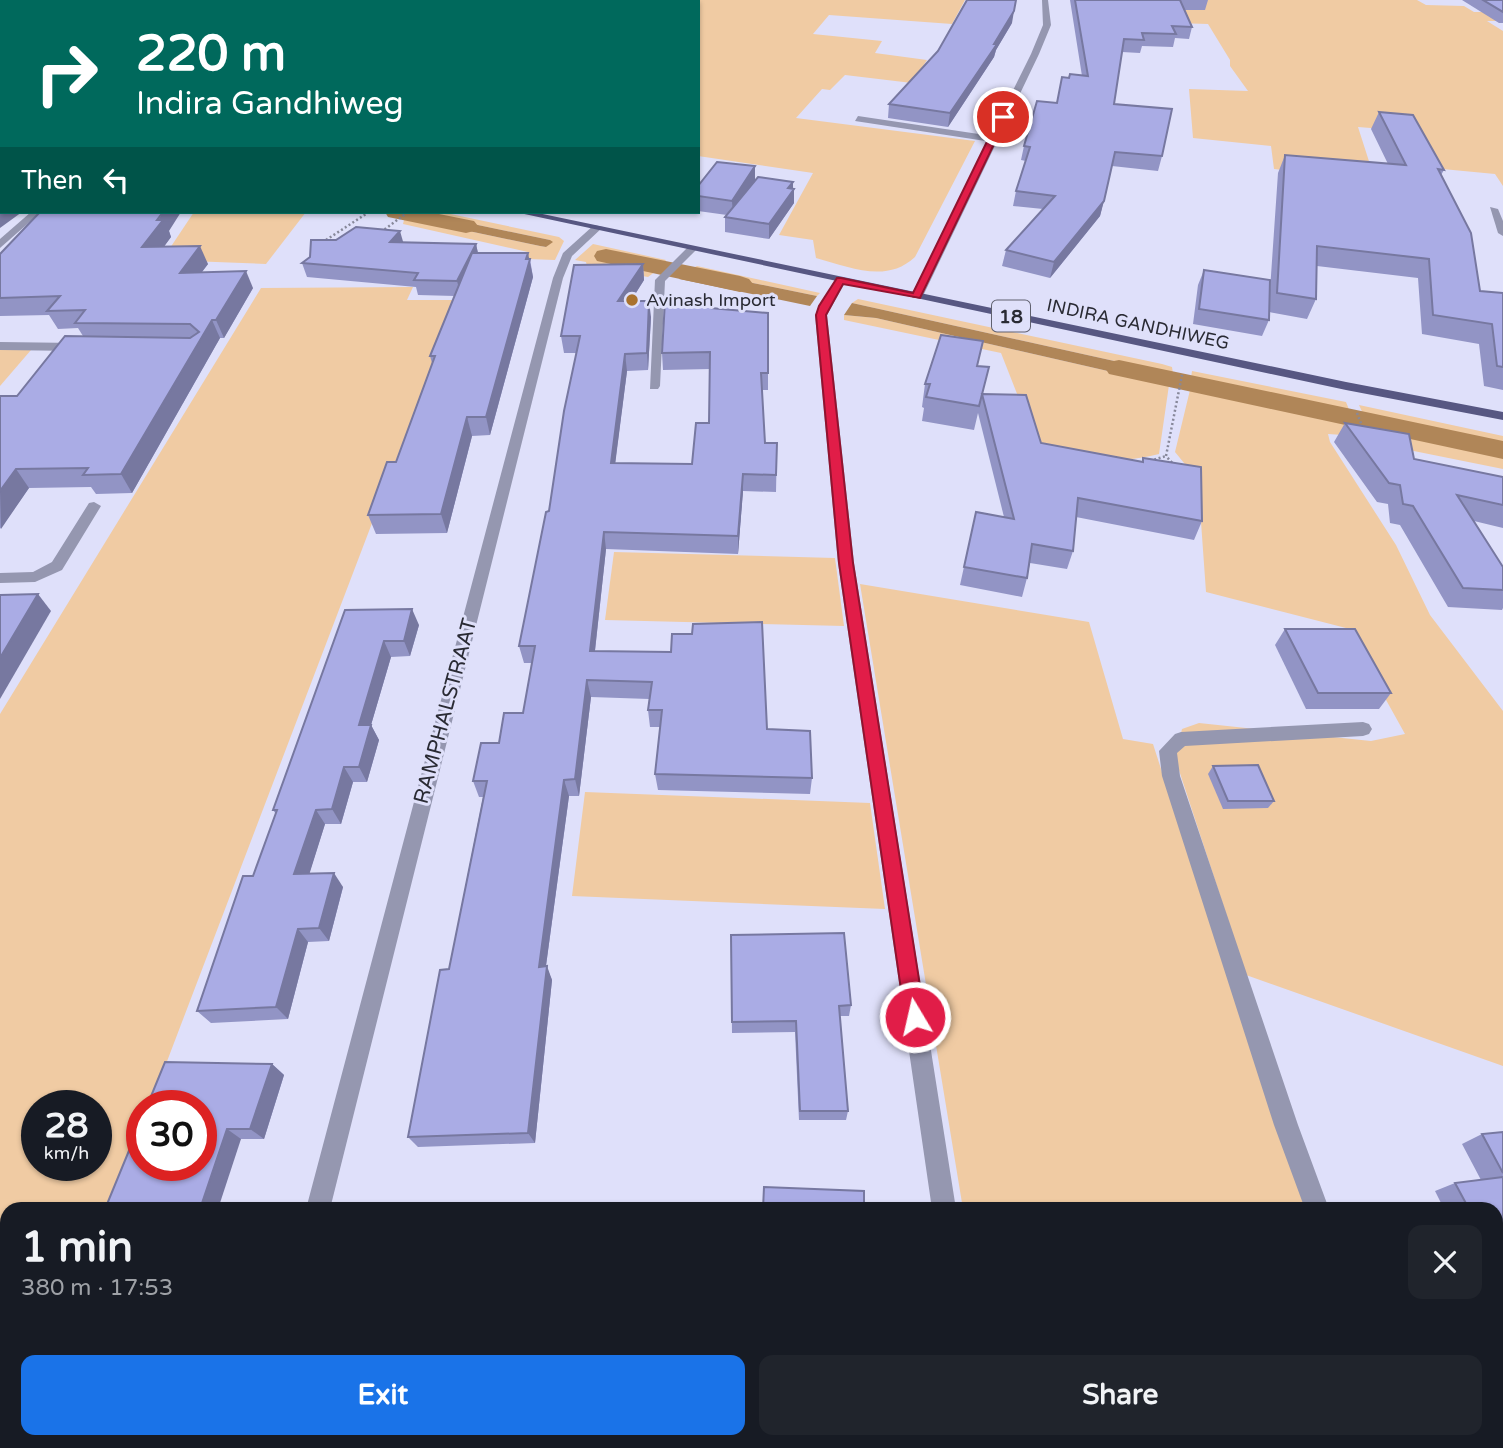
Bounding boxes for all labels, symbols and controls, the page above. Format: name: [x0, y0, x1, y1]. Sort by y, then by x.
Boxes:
text: 220 m: [136, 25, 286, 84]
icon: right: [21, 28, 112, 119]
text: Indira Gandhiweg: [136, 85, 404, 123]
pin: [973, 87, 1033, 147]
icon: arrive: [984, 98, 1022, 136]
icon: left: [97, 161, 135, 199]
text: Then: [21, 165, 83, 196]
place label: Avinash Import: [646, 289, 776, 311]
marker: Avinash Import: [624, 292, 640, 308]
street label: INDIRA GANDHIWEG: [1045, 294, 1231, 354]
road number: 18: [992, 300, 1030, 332]
street label: RAMPHALSTRAAT: [409, 615, 482, 807]
position arrow: [878, 980, 952, 1054]
speed limit sign: 30: [126, 1090, 217, 1181]
text: 28: [45, 1105, 88, 1147]
text: km/h: [44, 1142, 89, 1164]
text: 1 min: [21, 1222, 133, 1273]
button: close: [1408, 1225, 1482, 1299]
text: 380 m · 17:53: [21, 1274, 173, 1302]
button: Exit: [21, 1355, 745, 1435]
button: Share: [759, 1355, 1482, 1435]

